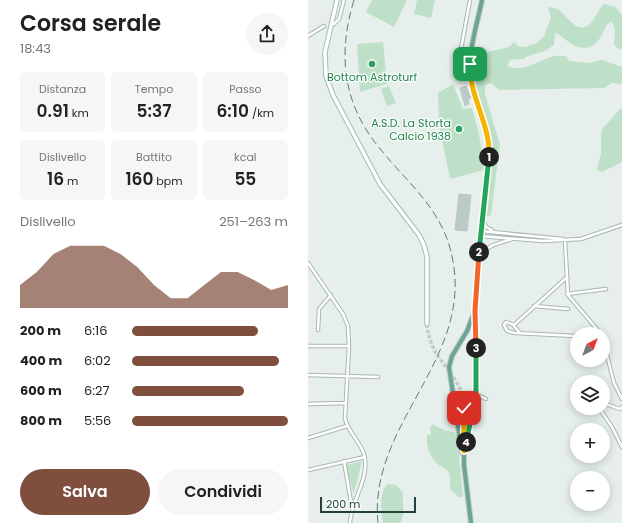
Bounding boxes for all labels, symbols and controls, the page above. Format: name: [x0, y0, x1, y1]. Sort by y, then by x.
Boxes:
text: Corsa serale: [20, 8, 161, 39]
button: share: [246, 13, 288, 55]
text: 18:43: [20, 39, 51, 58]
pin: [453, 47, 487, 81]
icon: arrive: [459, 53, 481, 75]
marker: Bottom Astroturf: [367, 59, 377, 69]
place label: Bottom Astroturf: [327, 69, 417, 85]
text: Distanza: [39, 81, 86, 97]
text: Tempo: [135, 81, 173, 97]
text: Passo: [229, 81, 262, 97]
text: 0.91: [37, 99, 69, 123]
text: 5:37: [137, 99, 171, 123]
text: 6:10: [216, 99, 249, 123]
text: km: [69, 105, 89, 121]
text: /km: [249, 105, 274, 121]
place label: A.S.D. La Storta Calcio 1938: [371, 115, 451, 144]
marker: A.S.D. La Storta Calcio 1938: [454, 124, 464, 134]
pin: 1: [479, 147, 499, 167]
text: Dislivello: [39, 149, 86, 165]
text: Battito: [136, 149, 172, 165]
text: kcal: [234, 149, 257, 165]
text: 1: [487, 149, 491, 165]
text: 16: [47, 167, 64, 191]
text: 160: [125, 167, 153, 191]
text: 55: [234, 167, 256, 191]
text: m: [64, 173, 78, 189]
text: bpm: [153, 173, 183, 189]
text: Dislivello: [20, 212, 76, 231]
text: 251–263 m: [219, 212, 288, 231]
pin: 2: [469, 242, 489, 262]
text: 2: [476, 244, 482, 260]
text: 200 m: [20, 321, 61, 340]
text: 6:16: [84, 321, 107, 340]
north arrow: [570, 327, 610, 367]
map controls: [570, 327, 610, 511]
pin: 3: [466, 338, 486, 358]
text: 3: [473, 340, 479, 356]
text: 400 m: [20, 351, 62, 370]
text: 6:02: [84, 351, 111, 370]
button: layers: [570, 375, 610, 415]
text: 600 m: [20, 381, 62, 400]
text: 6:27: [84, 381, 110, 400]
pin: [447, 391, 481, 425]
icon: check: [453, 397, 475, 419]
text: 800 m: [20, 411, 62, 430]
text: 5:56: [84, 411, 111, 430]
button: +: [570, 423, 610, 463]
pin: 4: [456, 432, 476, 452]
text: 4: [462, 434, 470, 450]
button: Salva: [20, 469, 150, 515]
button: Condividi: [158, 469, 288, 515]
button: −: [570, 471, 610, 511]
scale bar: [320, 495, 416, 514]
text: 200 m: [326, 496, 360, 512]

